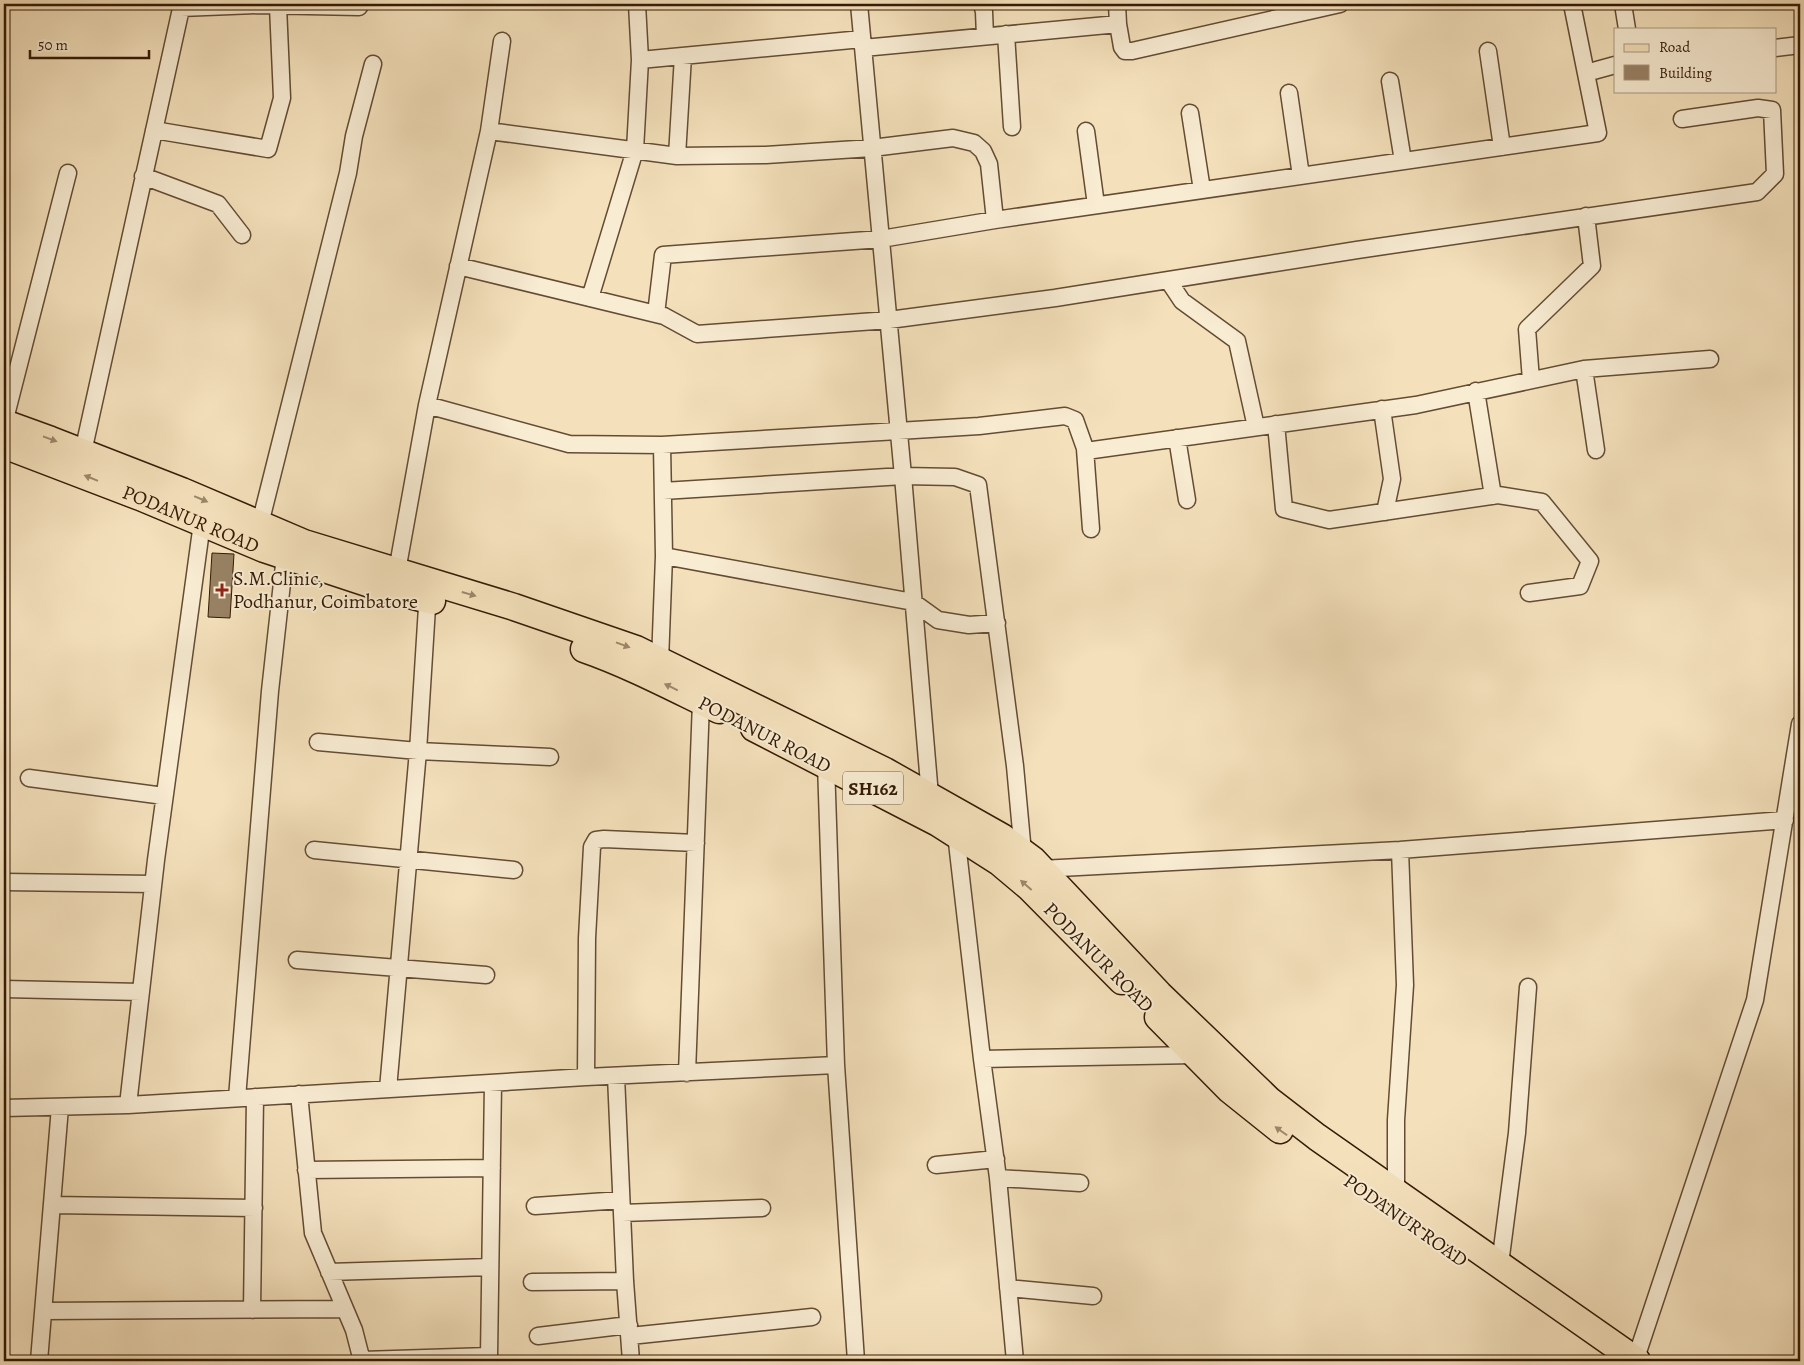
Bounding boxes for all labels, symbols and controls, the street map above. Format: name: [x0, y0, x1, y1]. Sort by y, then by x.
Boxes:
scale bar: [30, 28, 149, 60]
legend: [1614, 28, 1776, 92]
text: 50 m: [38, 35, 68, 55]
text: Road: [1659, 37, 1691, 57]
text: Building: [1659, 63, 1712, 83]
one-way arrow: [43, 435, 58, 443]
one-way arrow: [84, 473, 98, 481]
street label: PODANUR ROAD: [119, 479, 263, 560]
one-way arrow: [194, 495, 209, 503]
place label: S.M.Clinic, Podhanur, Coimbatore: [233, 565, 418, 615]
marker: S.M.Clinic, Podhanur, Coimbatore: [215, 583, 229, 597]
one-way arrow: [462, 590, 477, 598]
one-way arrow: [616, 642, 631, 649]
one-way arrow: [664, 683, 678, 691]
street label: PODANUR ROAD: [694, 689, 836, 780]
road number: SH162: [843, 771, 903, 804]
one-way arrow: [1020, 879, 1033, 890]
street label: PODANUR ROAD: [1037, 896, 1160, 1019]
one-way arrow: [1274, 1126, 1288, 1136]
street label: PODANUR ROAD: [1338, 1167, 1473, 1273]

